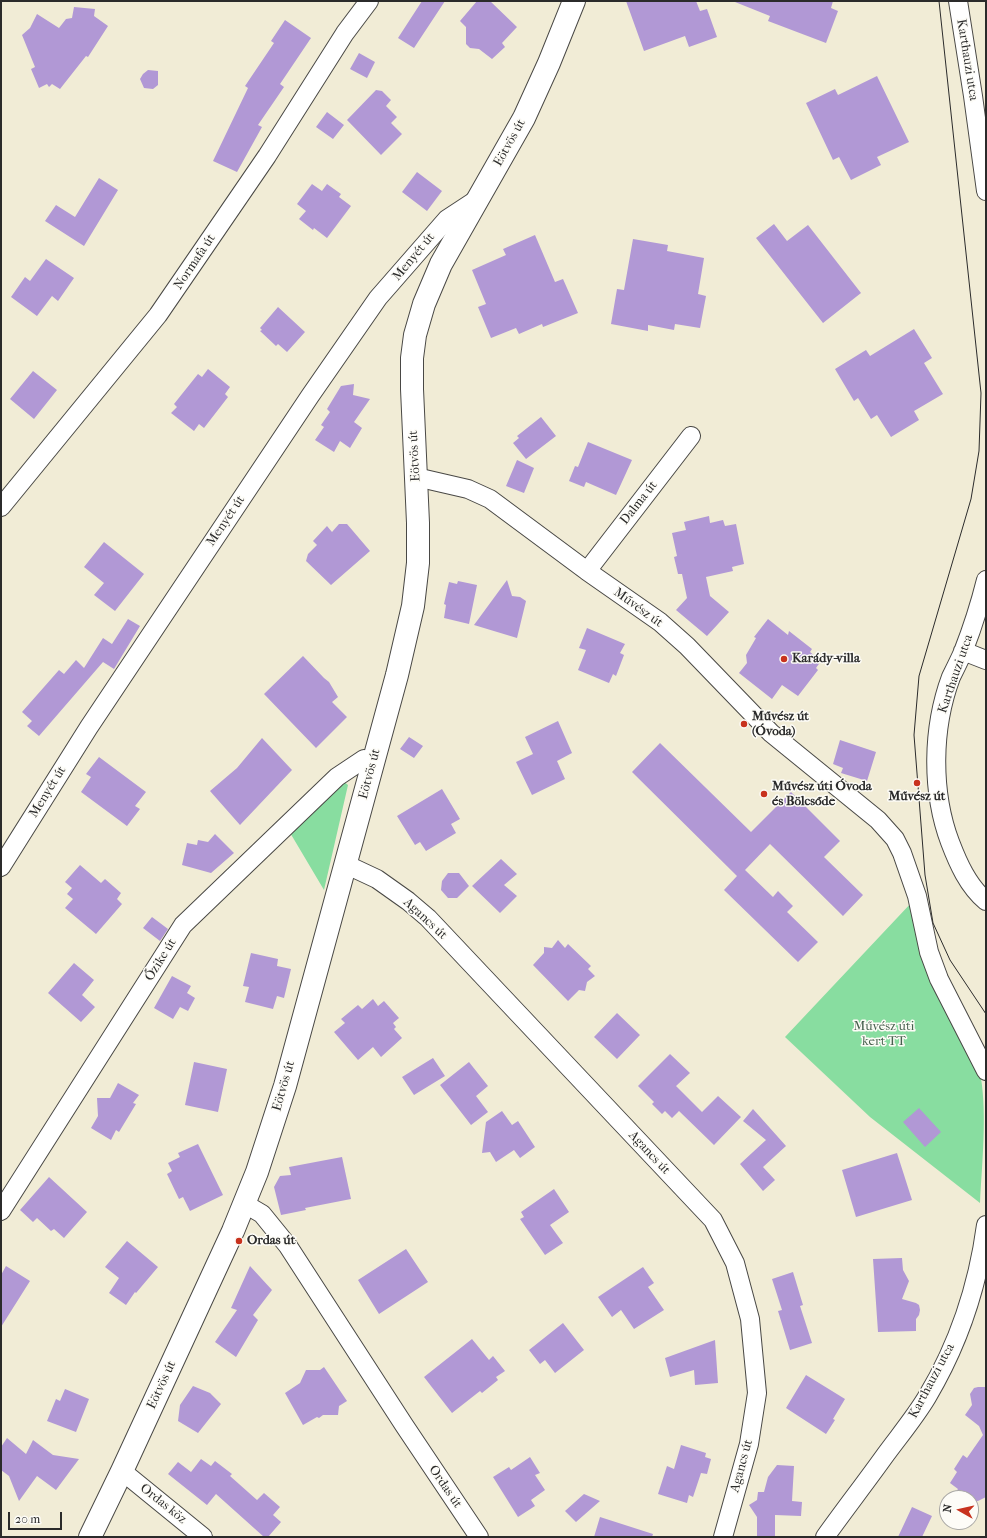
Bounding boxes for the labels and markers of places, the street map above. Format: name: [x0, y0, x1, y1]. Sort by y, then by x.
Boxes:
place label: Karády-villa: [792, 651, 860, 667]
marker: Karády-villa: [779, 654, 789, 664]
place label: Művész út (Óvoda): [752, 709, 809, 740]
marker: Művész út (Óvoda): [739, 719, 749, 729]
marker: Művész út: [912, 778, 922, 788]
place label: Művész úti Óvoda és Bölcsőde: [772, 779, 872, 810]
marker: Művész úti Óvoda és Bölcsőde: [759, 789, 769, 799]
place label: Művész út: [889, 789, 945, 805]
place label: Ordas út: [247, 1233, 295, 1249]
marker: Ordas út: [234, 1236, 244, 1246]

